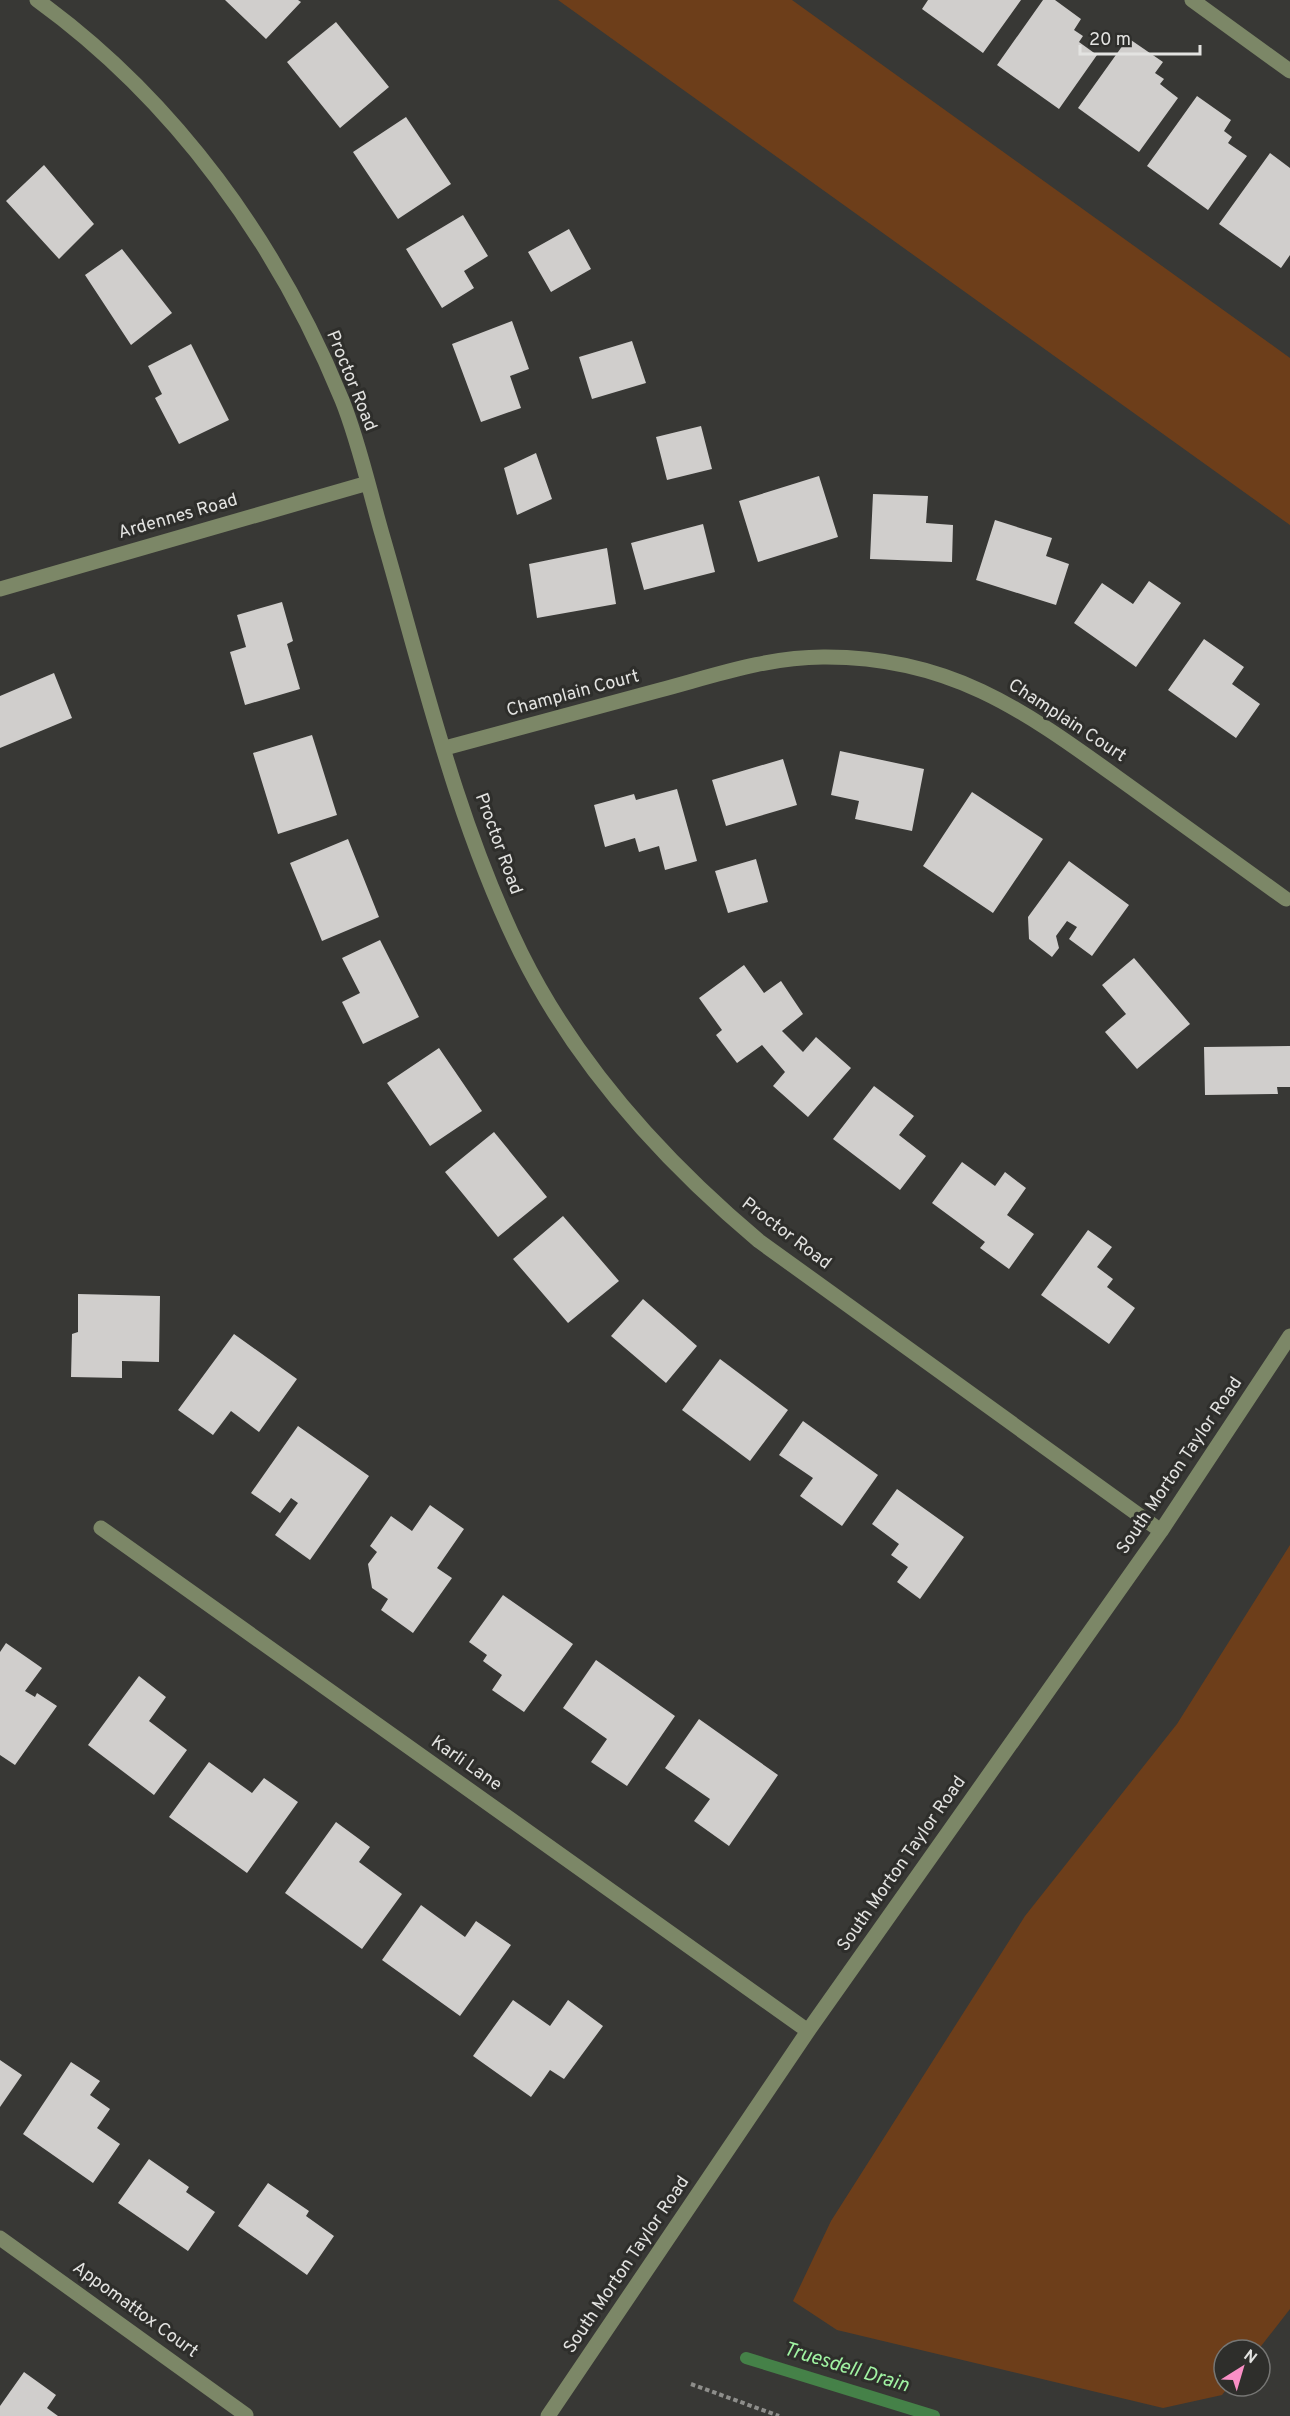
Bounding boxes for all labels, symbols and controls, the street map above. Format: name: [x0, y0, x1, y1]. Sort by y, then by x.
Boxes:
scale bar: [1080, 18, 1200, 56]
text: 20 m: [1089, 29, 1131, 52]
street label: Proctor Road: [320, 327, 382, 435]
street label: Ardennes Road: [116, 489, 240, 545]
street label: Champlain Court: [504, 665, 642, 723]
street label: Champlain Court: [1004, 674, 1130, 768]
street label: Proctor Road: [469, 790, 527, 898]
street label: Proctor Road: [737, 1193, 835, 1275]
street label: South Morton Taylor Road: [1112, 1373, 1248, 1559]
street label: Karli Lane: [426, 1731, 506, 1797]
street label: South Morton Taylor Road: [833, 1772, 971, 1956]
street label: South Morton Taylor Road: [559, 2172, 695, 2358]
street label: Appomattox Court: [68, 2257, 202, 2363]
water label: Truesdell Drain: [780, 2337, 912, 2399]
north arrow: [1212, 2338, 1272, 2398]
text: N: [1239, 2346, 1260, 2369]

